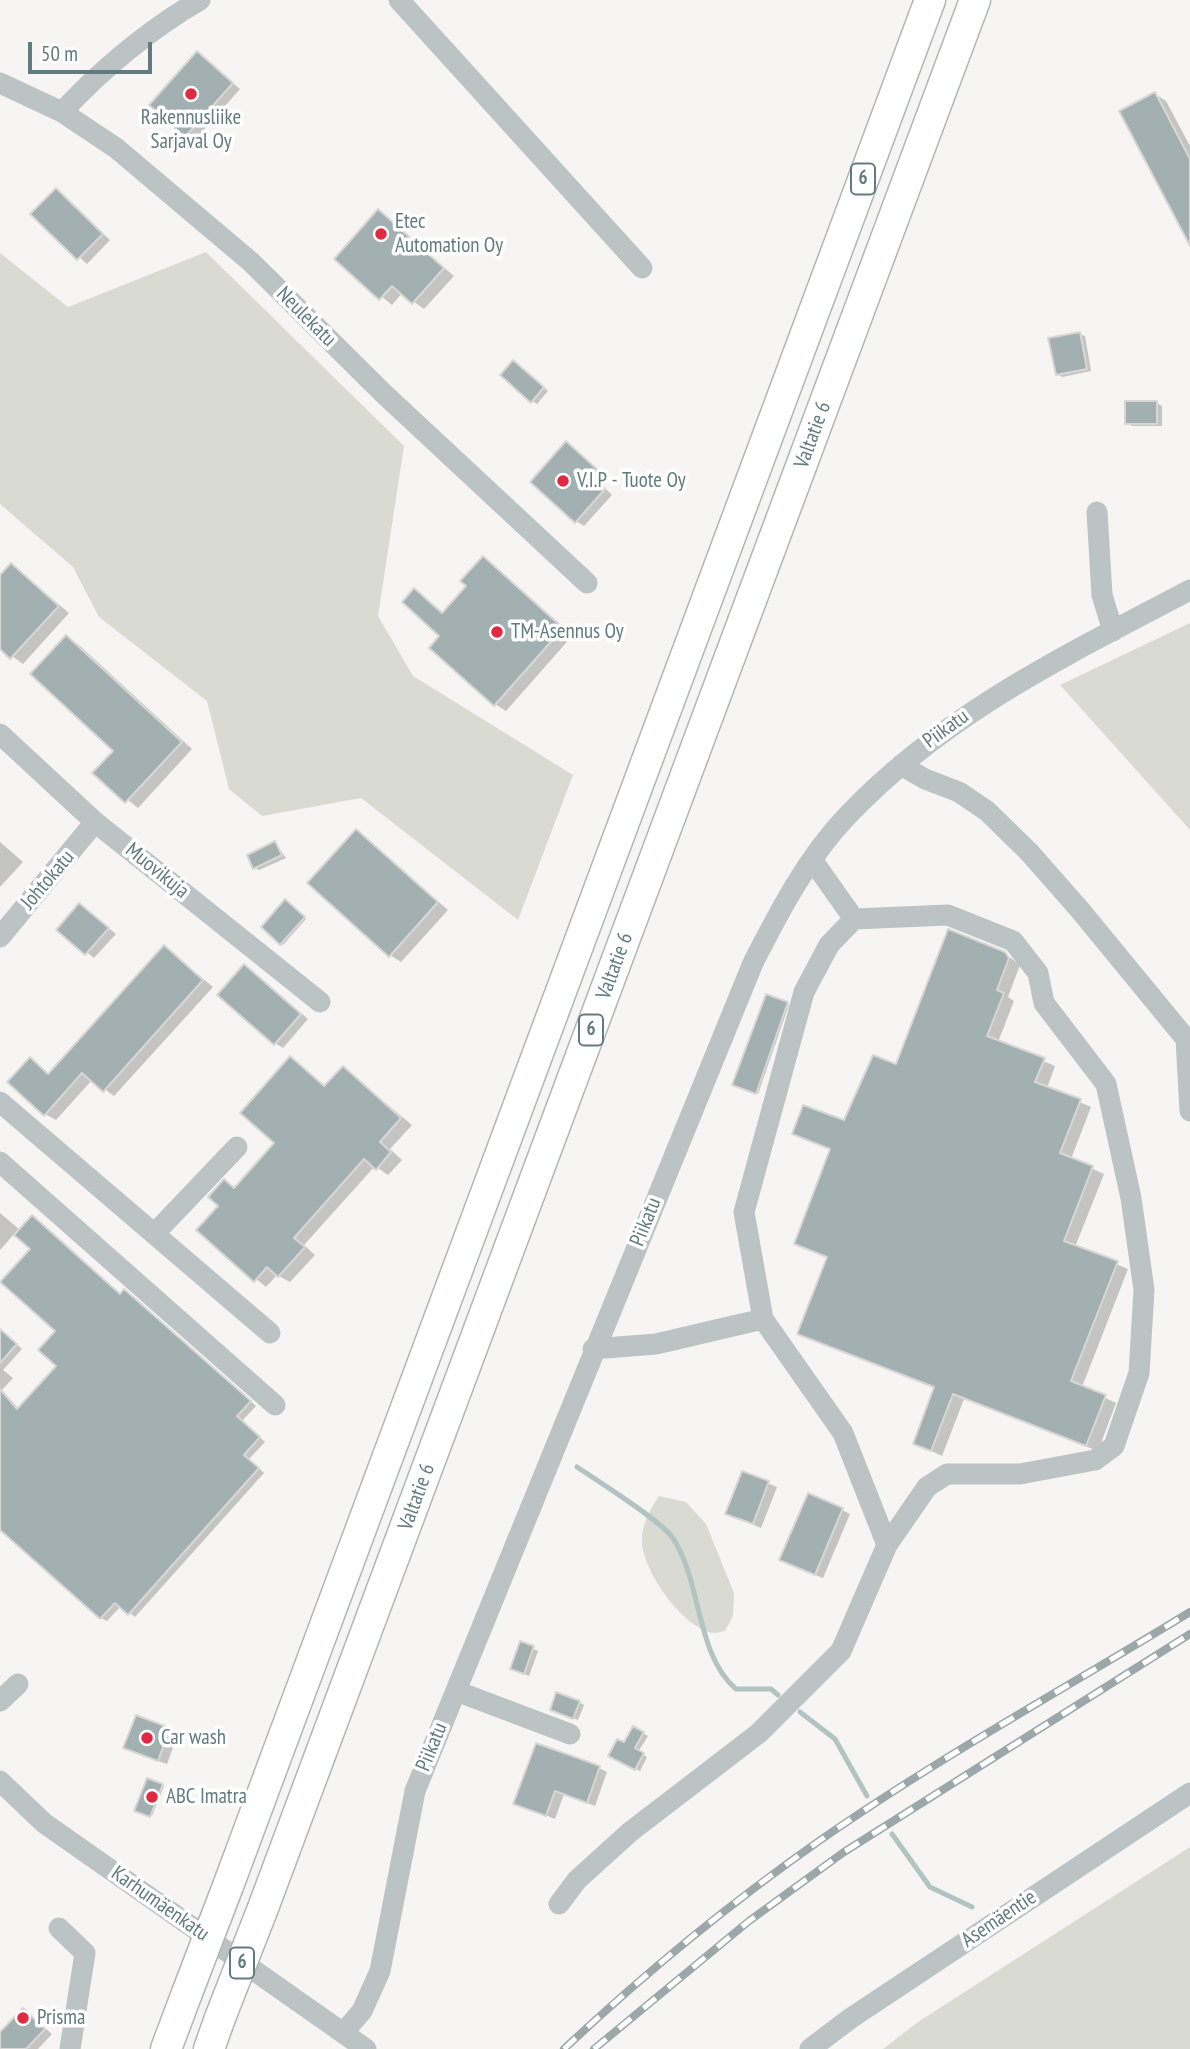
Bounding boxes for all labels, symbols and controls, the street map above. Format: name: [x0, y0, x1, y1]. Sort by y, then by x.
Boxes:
scale bar: [32, 28, 156, 72]
text: 50 m: [41, 40, 78, 67]
marker: Rakennusliike Sarjaval Oy: [183, 86, 199, 102]
place label: Rakennusliike Sarjaval Oy: [141, 105, 241, 155]
road number: 6: [851, 164, 875, 195]
place label: Etec Automation Oy: [395, 209, 503, 259]
marker: Etec Automation Oy: [373, 226, 389, 242]
street label: Neulekatu: [271, 282, 341, 352]
street label: Valtatie 6: [789, 398, 837, 472]
place label: V.I.P - Tuote Oy: [577, 468, 686, 494]
marker: V.I.P - Tuote Oy: [555, 473, 571, 489]
place label: TM-Asennus Oy: [511, 619, 624, 645]
marker: TM-Asennus Oy: [489, 624, 505, 640]
street label: Piikatu: [918, 704, 974, 754]
street label: Muovikuja: [120, 838, 194, 904]
street label: Johtokatu: [16, 845, 80, 915]
street label: Valtatie 6: [591, 929, 639, 1003]
road number: 6: [579, 1014, 603, 1046]
street label: Piikatu: [625, 1194, 667, 1250]
street label: Valtatie 6: [393, 1460, 441, 1534]
street label: Piikatu: [411, 1719, 453, 1775]
place label: Car wash: [161, 1725, 226, 1751]
marker: Car wash: [139, 1730, 155, 1746]
place label: ABC Imatra: [166, 1784, 247, 1810]
marker: ABC Imatra: [144, 1789, 160, 1805]
street label: Karhumäenkatu: [106, 1861, 214, 1947]
street label: Asemäentie: [957, 1885, 1041, 1953]
road number: 6: [230, 1948, 254, 1979]
place label: Prisma: [37, 2005, 85, 2031]
marker: Prisma: [15, 2010, 31, 2026]

